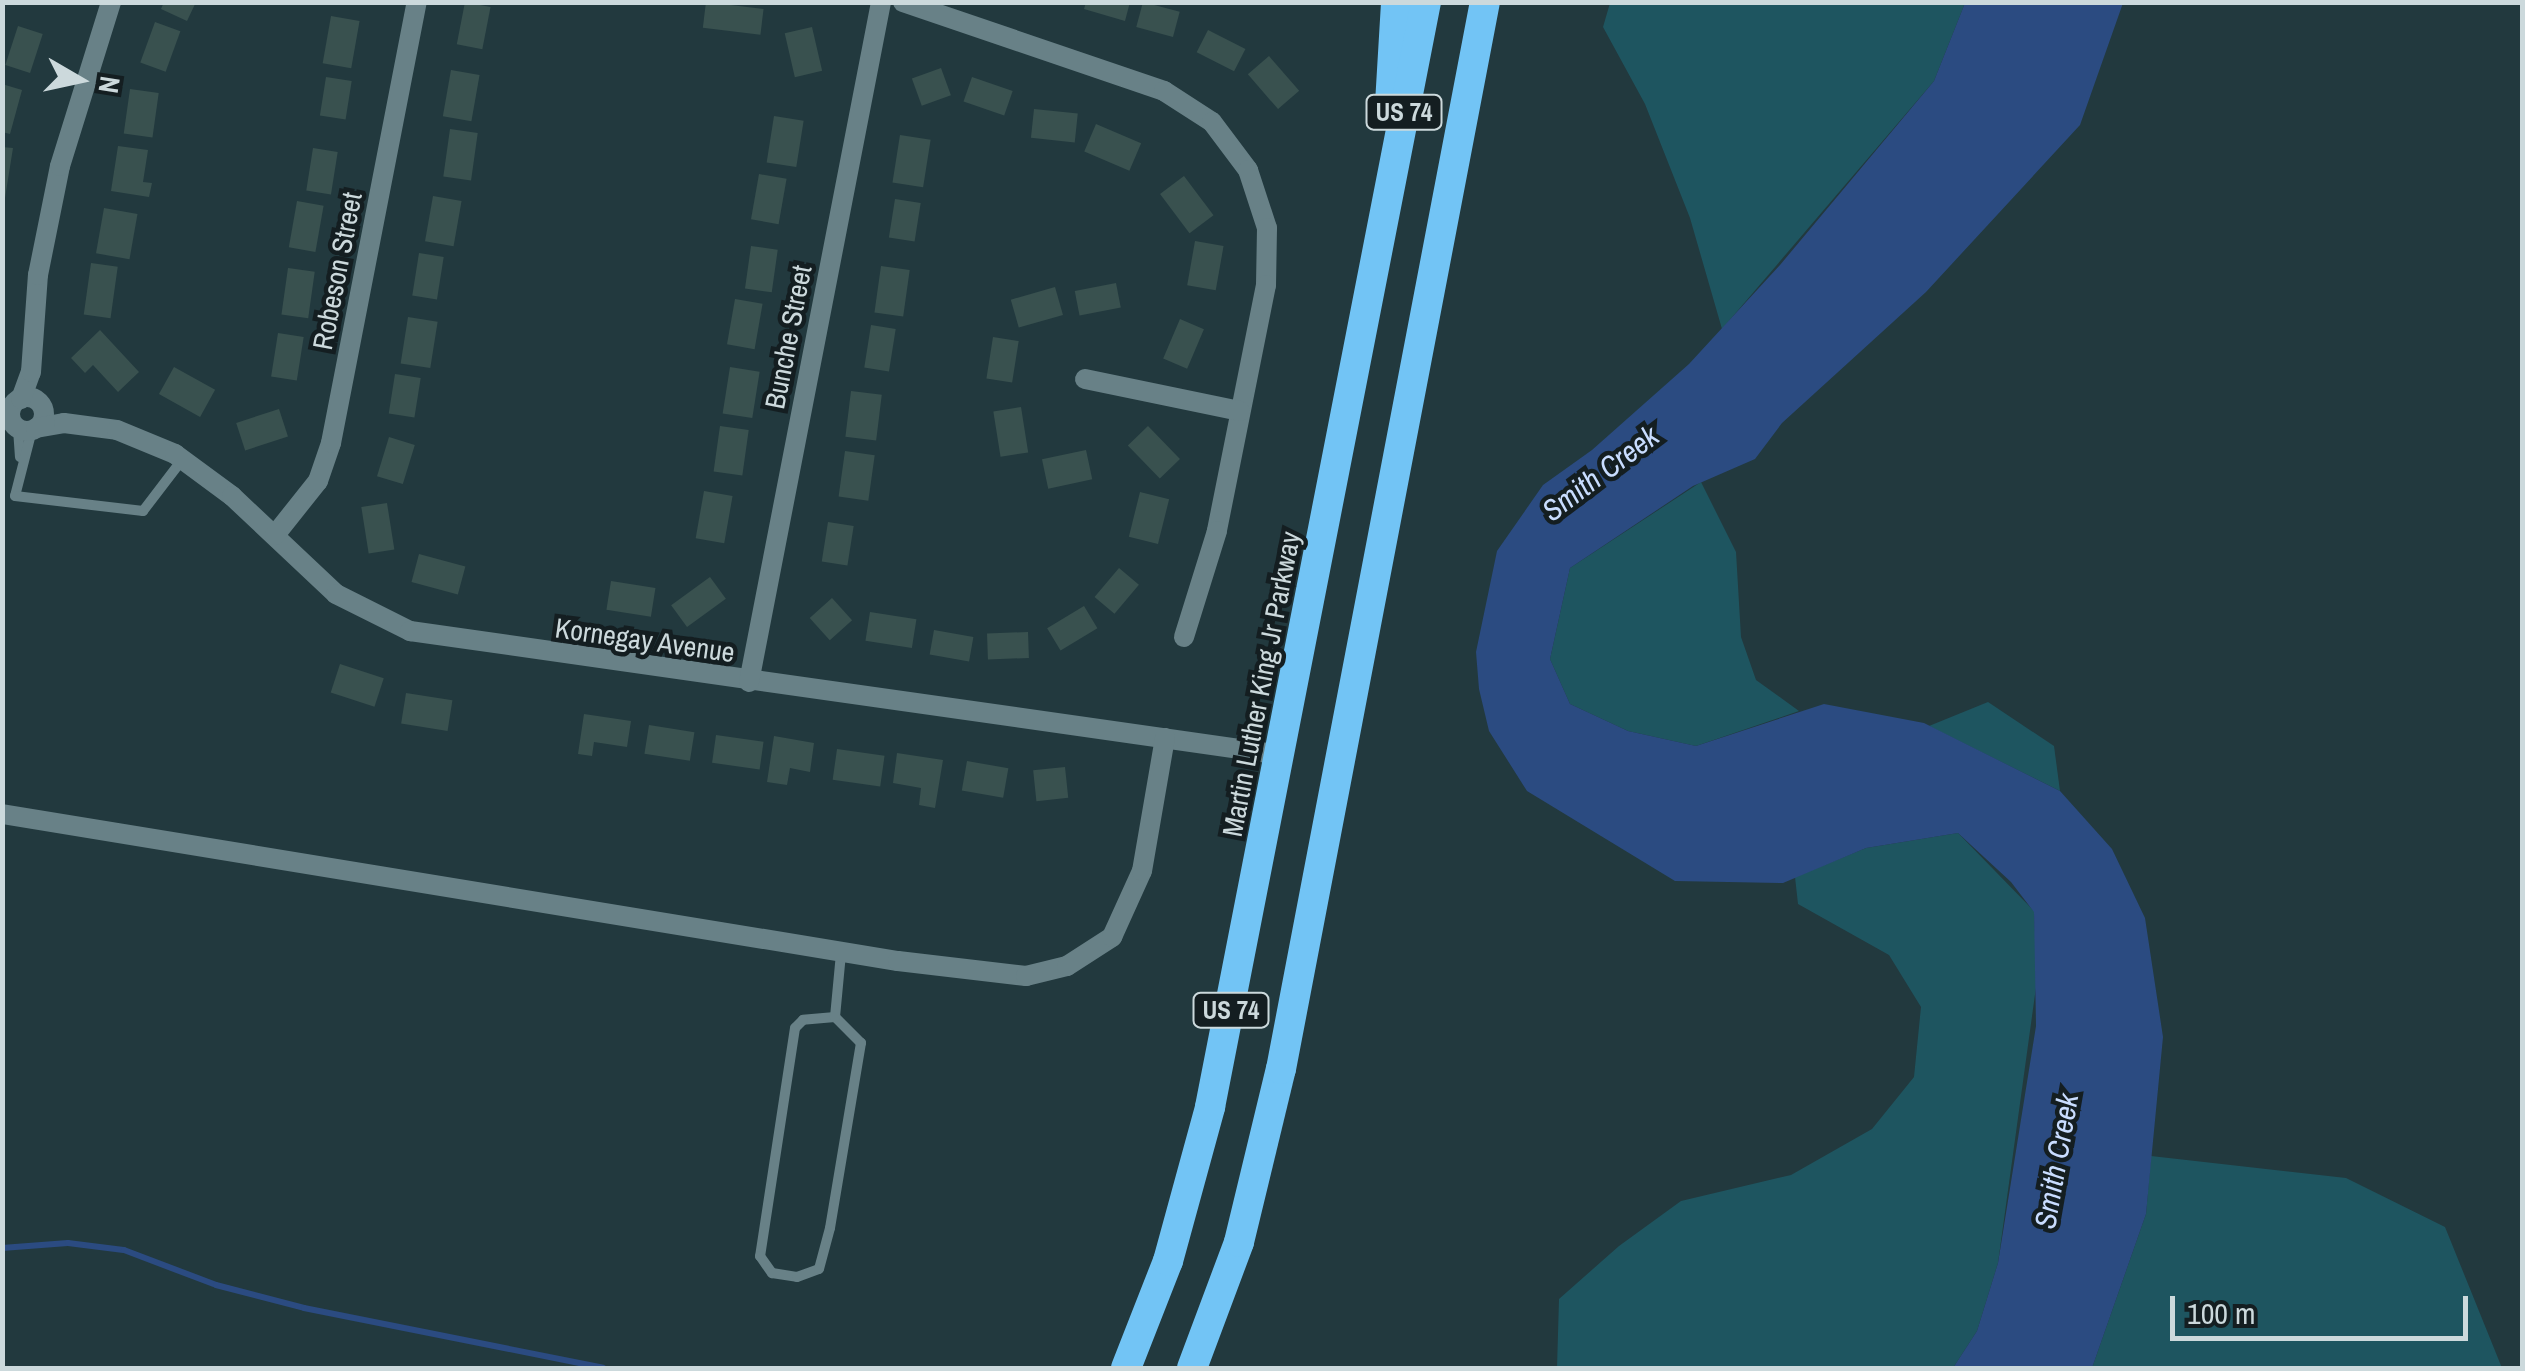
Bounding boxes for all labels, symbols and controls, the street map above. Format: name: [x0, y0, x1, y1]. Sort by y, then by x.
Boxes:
north arrow: [30, 30, 130, 130]
text: N: [90, 74, 130, 96]
road number: US 74: [1364, 92, 1444, 132]
street label: Robeson Street: [305, 189, 369, 353]
street label: Bunche Street: [758, 262, 818, 412]
water label: Smith Creek: [1535, 417, 1665, 529]
street label: Martin Luther King Jr Parkway: [1215, 529, 1307, 839]
street label: Kornegay Avenue: [552, 611, 738, 669]
road number: US 74: [1191, 990, 1271, 1030]
water label: Smith Creek: [2026, 1091, 2086, 1231]
scale bar: [2175, 1276, 2472, 1338]
text: 100 m: [2187, 1293, 2255, 1333]

